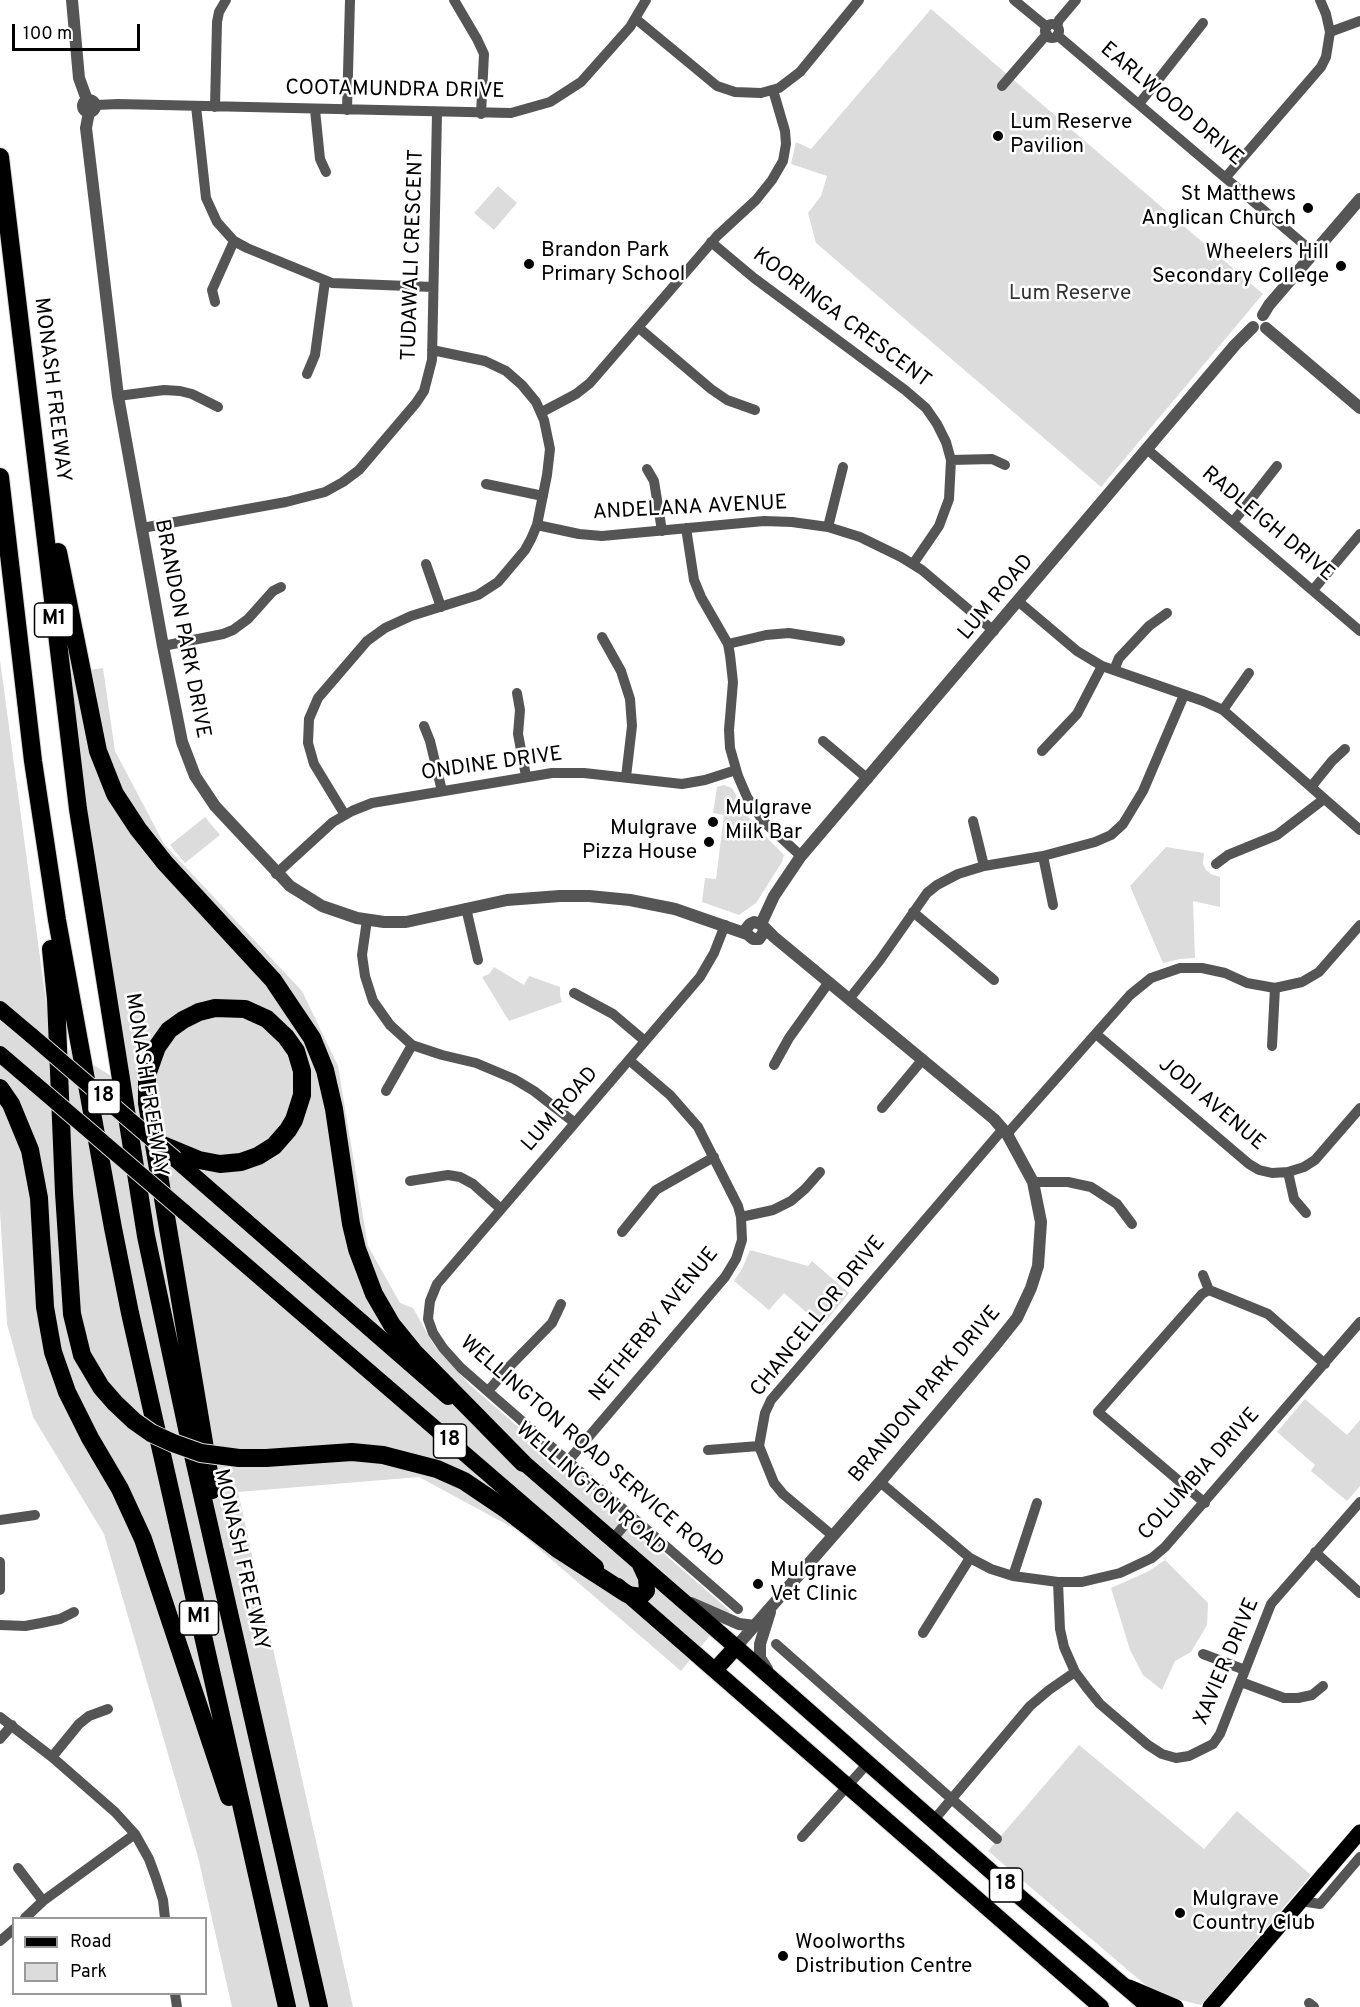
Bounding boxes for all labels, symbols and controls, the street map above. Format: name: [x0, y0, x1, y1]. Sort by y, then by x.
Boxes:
scale bar: [15, 12, 142, 50]
text: 100 m: [23, 23, 72, 46]
street label: EARLWOOD DRIVE: [1094, 38, 1248, 172]
street label: COOTAMUNDRA DRIVE: [285, 76, 505, 106]
place label: Lum Reserve Pavilion: [1010, 111, 1132, 161]
marker: Lum Reserve Pavilion: [991, 129, 1005, 143]
street label: TUDAWALI CRESCENT: [398, 149, 430, 361]
place label: St Matthews Anglican Church: [1141, 183, 1296, 233]
marker: St Matthews Anglican Church: [1301, 201, 1315, 215]
place label: Brandon Park Primary School: [541, 239, 685, 289]
place label: Wheelers Hill Secondary College: [1152, 241, 1329, 291]
street label: KOORINGA CRESCENT: [747, 244, 935, 394]
marker: Brandon Park Primary School: [522, 257, 536, 271]
marker: Wheelers Hill Secondary College: [1334, 259, 1348, 273]
park label: Lum Reserve: [1009, 282, 1131, 308]
street label: MONASH FREEWAY: [27, 296, 75, 484]
street label: RADLEIGH DRIVE: [1195, 462, 1339, 588]
street label: ANDELANA AVENUE: [592, 491, 788, 527]
street label: BRANDON PARK DRIVE: [147, 517, 215, 741]
street label: LUM ROAD: [954, 550, 1040, 646]
road number: M1: [34, 603, 74, 637]
street label: ONDINE DRIVE: [420, 743, 564, 787]
place label: Mulgrave Milk Bar: [725, 797, 812, 847]
marker: Mulgrave Milk Bar: [706, 815, 720, 829]
place label: Mulgrave Pizza House: [582, 817, 697, 867]
marker: Mulgrave Pizza House: [702, 835, 716, 849]
street label: MONASH FREEWAY: [118, 991, 172, 1179]
street label: JODI AVENUE: [1152, 1053, 1270, 1157]
street label: LUM ROAD: [517, 1062, 605, 1158]
road number: 18: [88, 1080, 120, 1114]
street label: CHANCELLOR DRIVE: [746, 1231, 892, 1403]
street label: NETHERBY AVENUE: [585, 1243, 725, 1407]
street label: BRANDON PARK DRIVE: [845, 1302, 1007, 1488]
street label: WELLINGTON ROAD SERVICE ROAD: [454, 1331, 728, 1575]
street label: COLUMBIA DRIVE: [1134, 1404, 1266, 1546]
street label: WELLINGTON ROAD: [510, 1418, 670, 1562]
road number: 18: [434, 1424, 466, 1458]
street label: MONASH FREEWAY: [207, 1467, 273, 1653]
place label: Mulgrave Vet Clinic: [770, 1559, 858, 1609]
marker: Mulgrave Vet Clinic: [751, 1577, 765, 1591]
street label: XAVIER DRIVE: [1190, 1595, 1266, 1729]
road number: M1: [180, 1601, 218, 1635]
road number: 18: [990, 1868, 1022, 1902]
place label: Mulgrave Country Club: [1192, 1888, 1315, 1938]
marker: Mulgrave Country Club: [1173, 1906, 1187, 1920]
legend: [12, 1917, 207, 1995]
text: Road: [70, 1931, 112, 1954]
place label: Woolworths Distribution Centre: [795, 1931, 972, 1981]
marker: Woolworths Distribution Centre: [776, 1949, 790, 1963]
text: Park: [70, 1961, 107, 1984]

